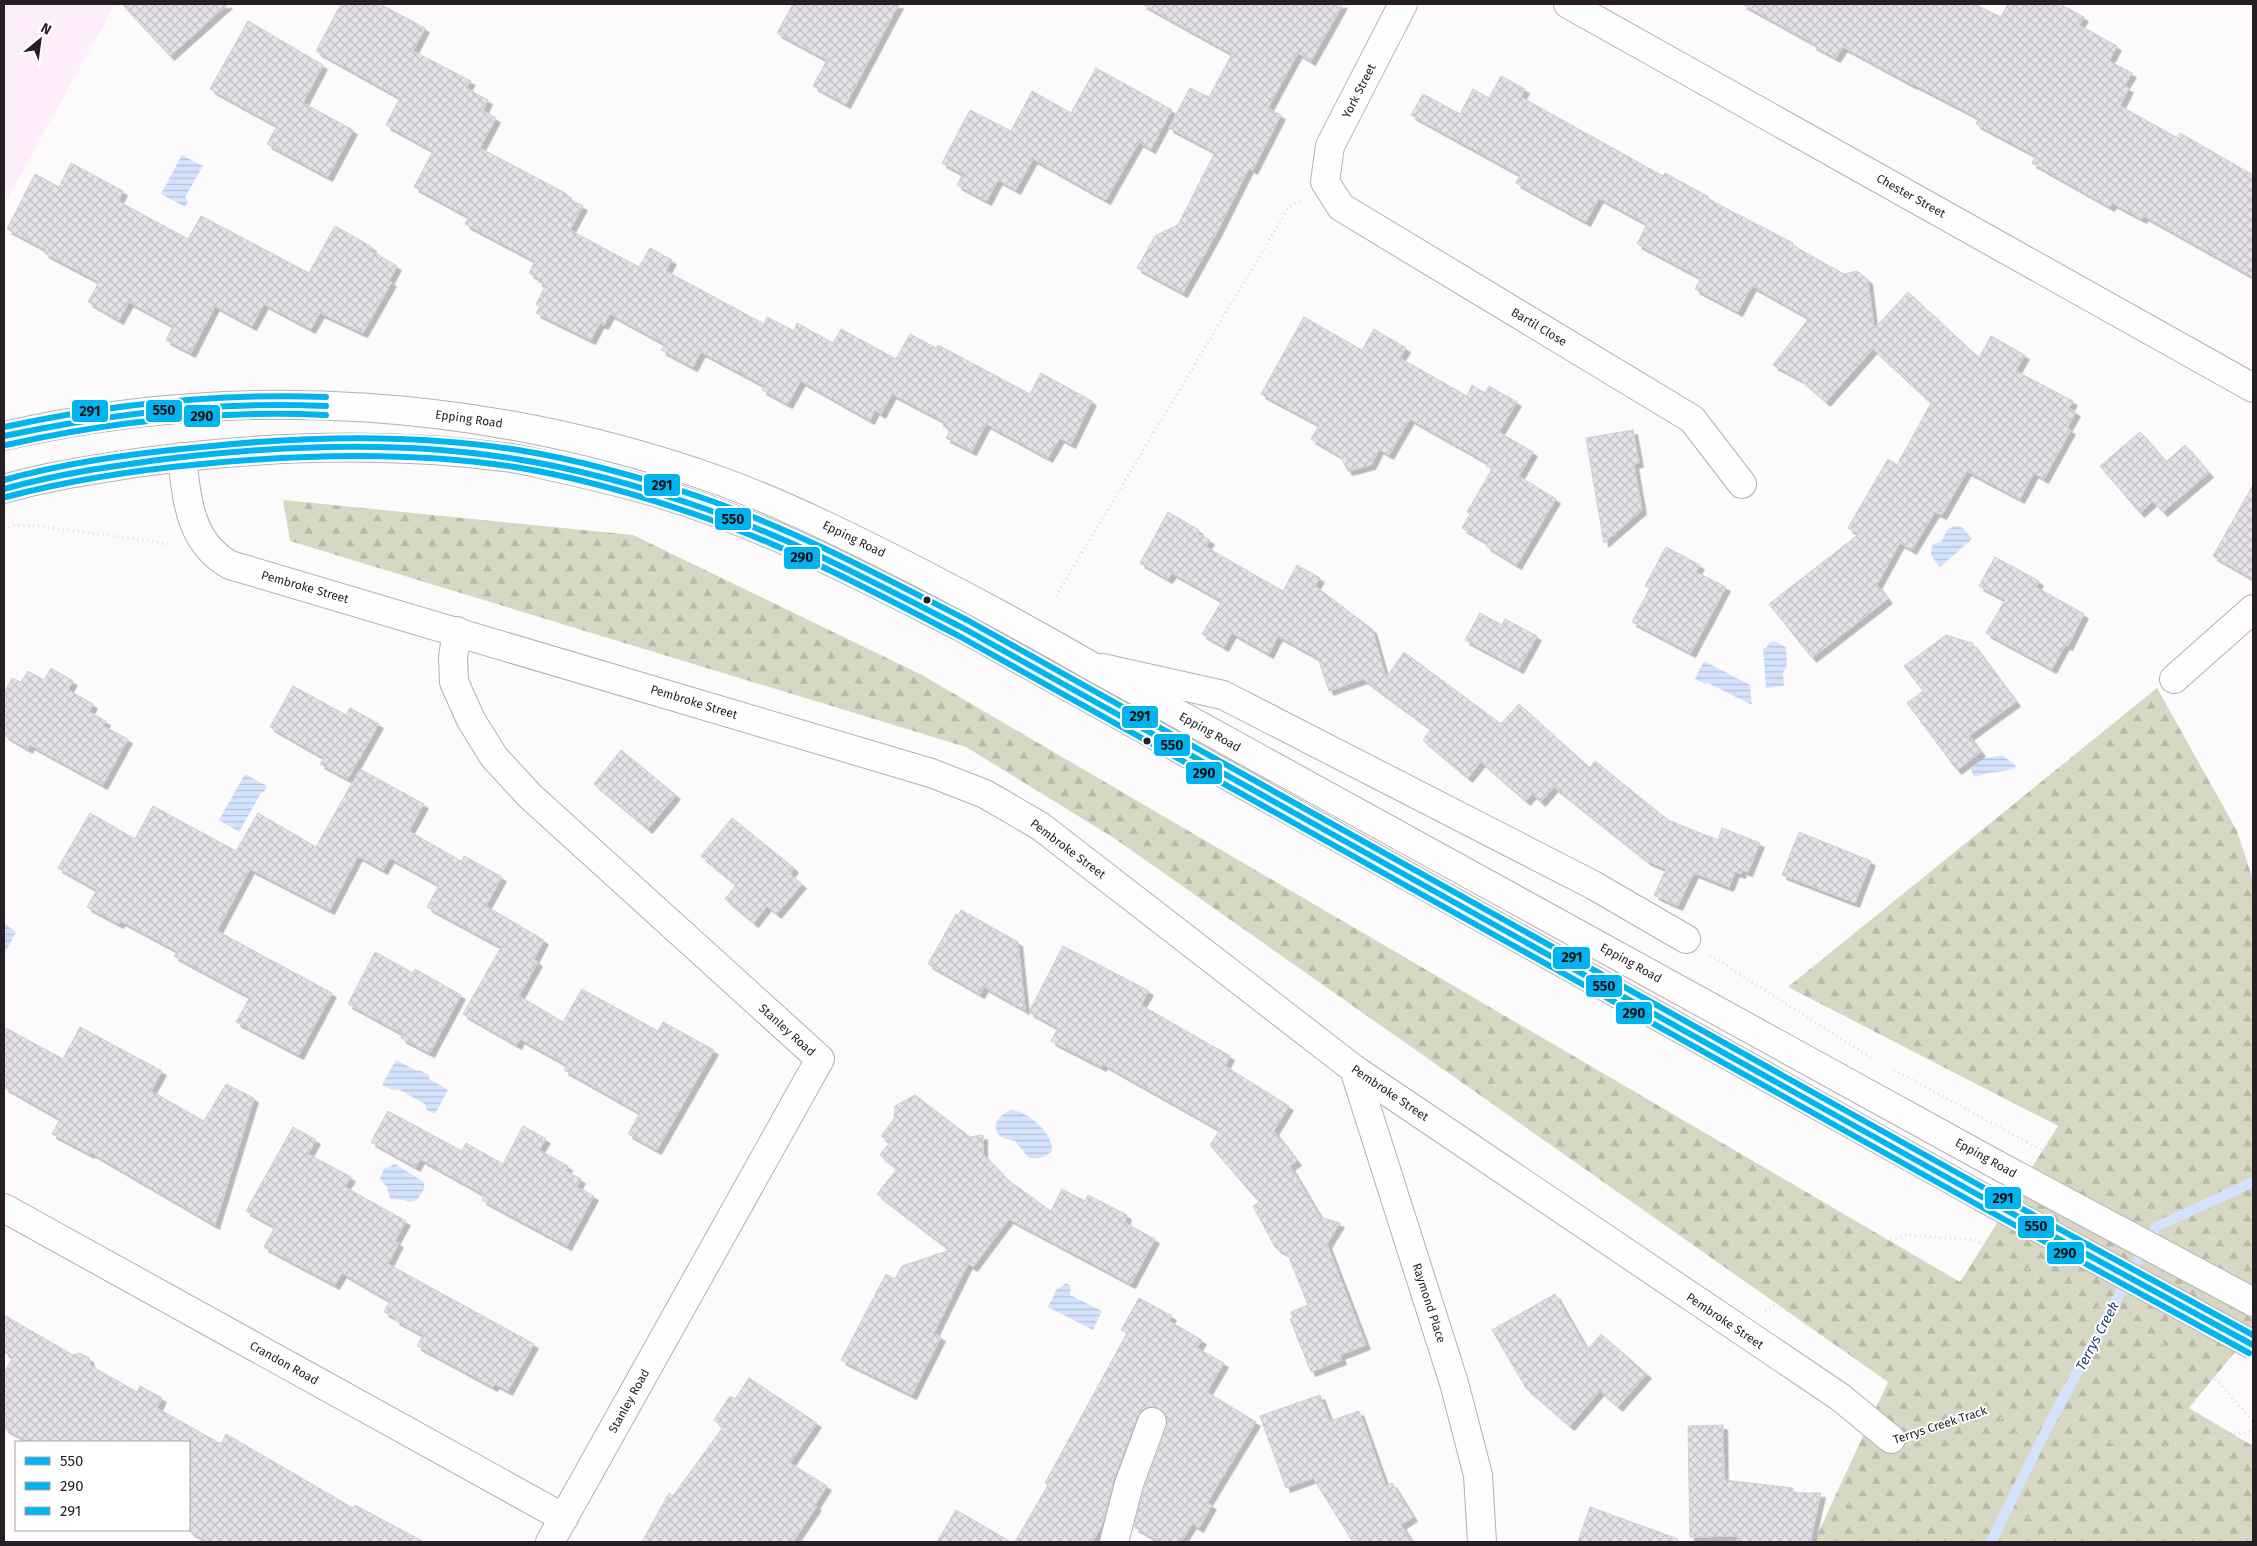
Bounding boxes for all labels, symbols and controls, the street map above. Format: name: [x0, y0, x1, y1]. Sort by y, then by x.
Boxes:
north arrow: [15, 15, 65, 65]
text: N: [38, 19, 54, 39]
street label: York Street: [1339, 61, 1379, 121]
street label: Chester Street: [1874, 171, 1949, 221]
street label: Bartil Close: [1509, 305, 1569, 349]
line badge: 291: [71, 399, 109, 423]
line badge: 550: [145, 399, 183, 423]
text: 550: [152, 402, 176, 419]
text: 291: [79, 403, 101, 420]
line badge: 290: [183, 404, 221, 428]
street label: Epping Road: [434, 407, 504, 431]
text: 290: [190, 408, 214, 425]
line badge: 291: [643, 473, 681, 497]
text: 291: [651, 477, 673, 494]
line badge: 550: [714, 507, 752, 531]
text: 550: [721, 511, 745, 528]
street label: Epping Road: [820, 518, 888, 560]
line badge: 290: [783, 546, 821, 570]
text: 290: [790, 549, 814, 566]
street label: Pembroke Street: [260, 568, 351, 606]
unlabelled marker: [922, 595, 932, 605]
street label: Pembroke Street: [649, 682, 740, 722]
line badge: 291: [1121, 705, 1159, 729]
text: 291: [1129, 708, 1151, 725]
street label: Epping Road: [1177, 709, 1243, 755]
line badge: 550: [1153, 733, 1191, 757]
unlabelled marker: [1142, 736, 1152, 746]
text: 550: [1160, 737, 1184, 754]
line badge: 290: [1185, 761, 1223, 785]
text: 290: [1192, 765, 1216, 782]
street label: Pembroke Street: [1028, 816, 1109, 882]
street label: Epping Road: [1598, 940, 1664, 986]
line badge: 291: [1552, 946, 1591, 970]
text: 291: [1561, 949, 1583, 966]
line badge: 550: [1585, 974, 1623, 998]
text: 550: [1592, 978, 1616, 995]
street label: Stanley Road: [756, 1001, 818, 1059]
line badge: 290: [1615, 1001, 1653, 1025]
text: 290: [1622, 1005, 1646, 1022]
street label: Pembroke Street: [1349, 1062, 1432, 1124]
street label: Epping Road: [1953, 1135, 2019, 1181]
line badge: 291: [1984, 1186, 2022, 1210]
text: 291: [1992, 1190, 2014, 1207]
line badge: 550: [2017, 1215, 2055, 1239]
text: 550: [2024, 1218, 2048, 1235]
line badge: 290: [2046, 1241, 2085, 1265]
text: 290: [2053, 1245, 2077, 1262]
street label: Raymond Place: [1410, 1261, 1448, 1345]
street label: Pembroke Street: [1684, 1290, 1767, 1352]
water label: Terrys Creek: [2072, 1299, 2123, 1374]
street label: Crandon Road: [247, 1338, 321, 1388]
street label: Stanley Road: [606, 1367, 652, 1435]
street label: Terrys Creek Track: [1891, 1403, 1989, 1447]
legend: [15, 1441, 190, 1531]
text: 550: [60, 1452, 83, 1470]
text: 290: [60, 1477, 84, 1495]
text: 291: [60, 1502, 81, 1520]

